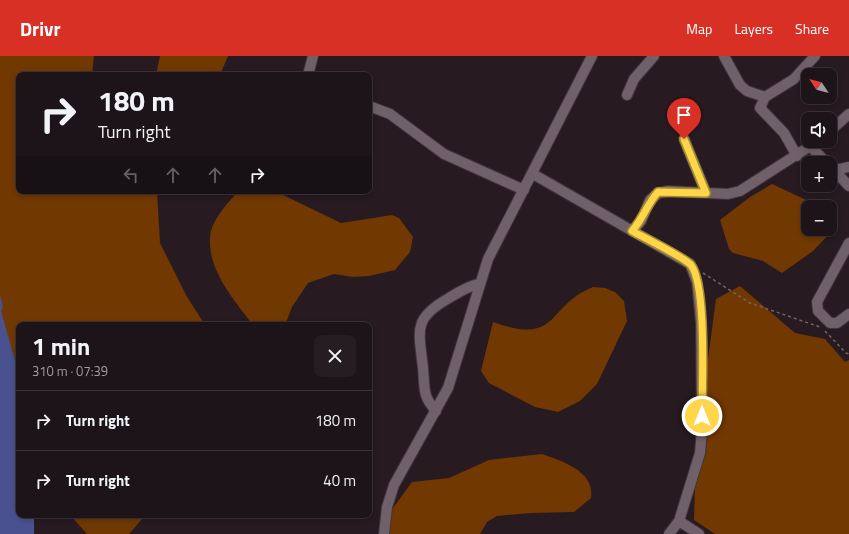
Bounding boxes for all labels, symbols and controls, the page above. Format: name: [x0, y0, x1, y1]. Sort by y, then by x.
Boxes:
text: Drivr: [20, 14, 61, 43]
text: Map: [686, 18, 712, 39]
text: Layers: [734, 18, 773, 39]
text: Share: [795, 18, 829, 39]
north arrow: [801, 68, 837, 104]
map controls: [801, 68, 837, 236]
text: 180 m: [98, 79, 175, 122]
icon: right: [32, 88, 84, 140]
pin: [667, 98, 701, 139]
icon: arrive: [673, 104, 695, 126]
button: sound: [801, 112, 837, 148]
text: Turn right: [98, 118, 171, 145]
button: +: [801, 156, 837, 192]
icon: left: [120, 164, 142, 186]
icon: ahead: [162, 164, 184, 186]
icon: ahead: [204, 164, 226, 186]
icon: right: [246, 164, 268, 186]
button: −: [801, 200, 837, 236]
text: 1 min: [32, 328, 90, 364]
button: close: [314, 335, 356, 377]
text: 310 m · 07:39: [32, 361, 108, 381]
position arrow: [681, 395, 723, 437]
text: Turn right: [66, 409, 130, 432]
text: 180 m: [315, 409, 356, 432]
icon: right: [32, 410, 54, 432]
text: Turn right: [66, 469, 130, 492]
text: 40 m: [323, 469, 356, 492]
icon: right: [32, 470, 54, 492]

